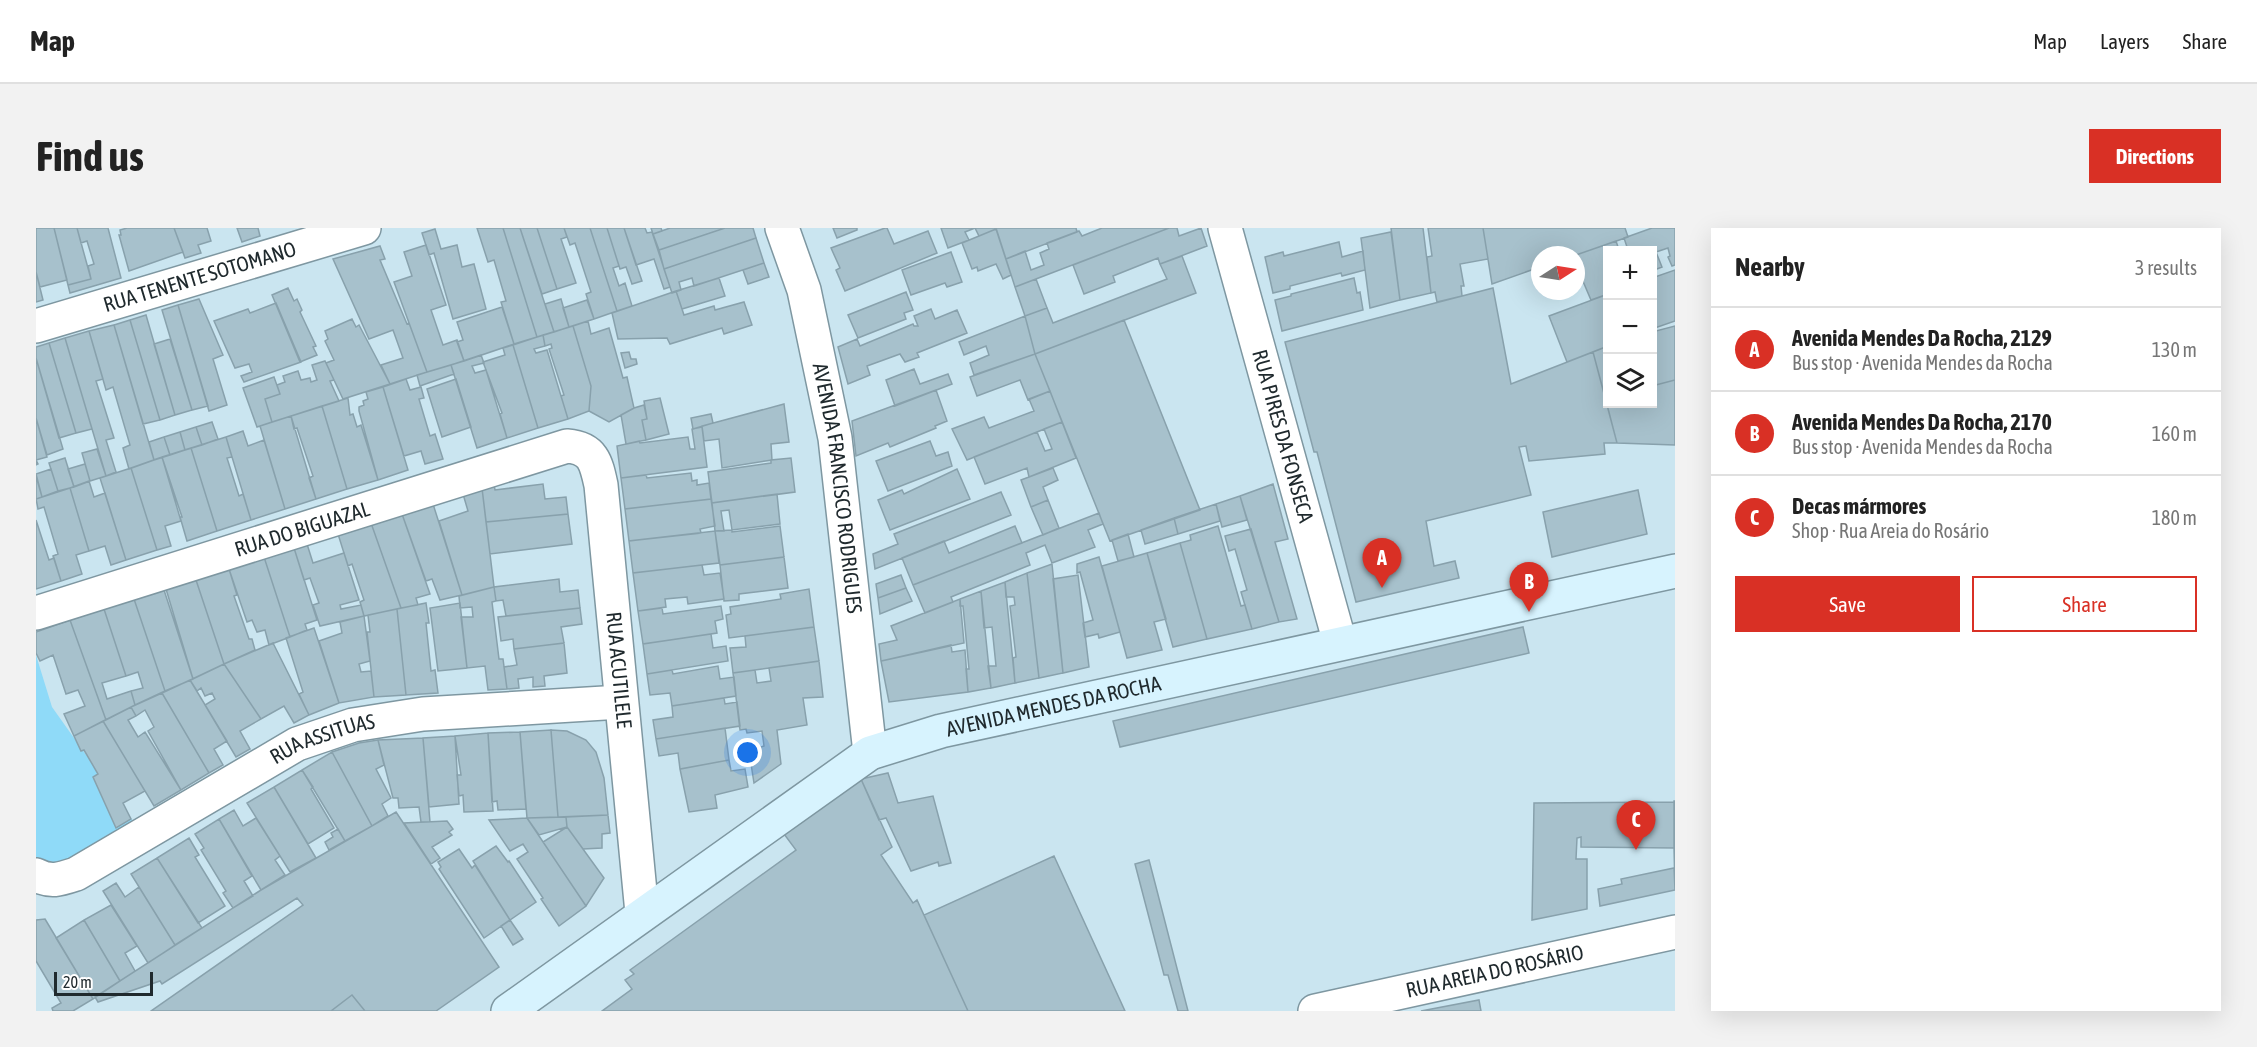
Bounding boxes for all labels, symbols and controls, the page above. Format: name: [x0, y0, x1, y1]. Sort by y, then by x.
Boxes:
text: Map: [30, 25, 75, 57]
text: Map: [2033, 29, 2067, 53]
text: Layers: [2100, 29, 2150, 53]
text: Share: [2183, 29, 2227, 53]
button: Directions: [2089, 129, 2221, 183]
text: Find us: [36, 132, 144, 180]
street label: RUA TENENTE SOTOMANO: [100, 236, 299, 316]
north arrow: [1531, 246, 1585, 300]
map controls: [1603, 246, 1657, 408]
button: +: [1603, 246, 1657, 300]
text: Nearby: [1735, 252, 1805, 282]
text: 3 results: [2135, 256, 2197, 279]
button: −: [1603, 300, 1657, 354]
text: Avenida Mendes Da Rocha, 2129: [1792, 325, 2052, 351]
text: A: [1750, 338, 1759, 361]
text: 130 m: [2152, 338, 2197, 361]
street label: RUA PIRES DA FONSECA: [1248, 347, 1319, 526]
text: Bus stop · Avenida Mendes da Rocha: [1792, 351, 2053, 374]
button: layers: [1603, 354, 1657, 408]
street label: AVENIDA FRANCISCO RODRIGUES: [809, 361, 867, 615]
text: Avenida Mendes Da Rocha, 2170: [1792, 409, 2052, 435]
text: B: [1750, 422, 1759, 445]
text: 160 m: [2152, 422, 2197, 445]
text: Bus stop · Avenida Mendes da Rocha: [1792, 435, 2053, 458]
text: Decas mármores: [1792, 493, 1926, 519]
street label: RUA DO BIGUAZAL: [231, 496, 372, 561]
text: C: [1750, 506, 1759, 529]
text: 180 m: [2152, 506, 2197, 529]
text: Shop · Rua Areia do Rosário: [1792, 519, 1989, 542]
pin: A: [1362, 538, 1402, 588]
pin: B: [1510, 562, 1548, 612]
button: Save: [1735, 576, 1960, 632]
button: Share: [1972, 576, 2197, 632]
street label: RUA ACUTILELE: [602, 611, 637, 729]
street label: AVENIDA MENDES DA ROCHA: [944, 670, 1164, 741]
street label: RUA ASSITUAS: [265, 709, 377, 768]
your location: [733, 738, 762, 767]
pin: C: [1616, 800, 1656, 850]
street label: RUA AREIA DO ROSÁRIO: [1403, 939, 1586, 1002]
scale bar: [54, 969, 153, 996]
text: 20 m: [63, 973, 92, 991]

